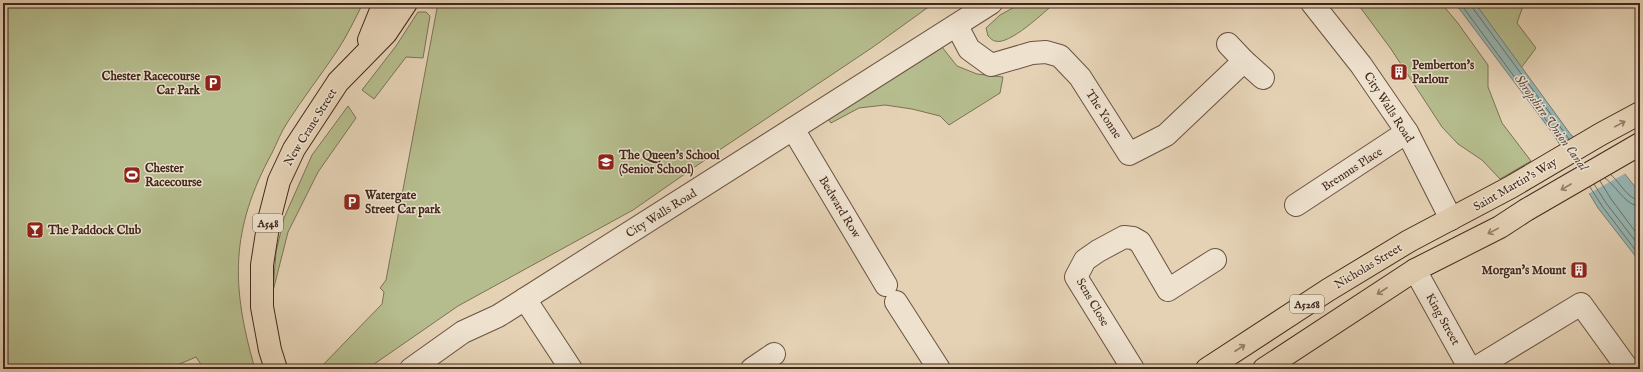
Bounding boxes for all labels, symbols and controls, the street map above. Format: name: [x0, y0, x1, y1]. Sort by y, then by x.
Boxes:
place label: Pemberton's Parlour: [1412, 58, 1475, 87]
building icon: Pemberton's Parlour: [1389, 62, 1409, 82]
place label: Chester Racecourse Car Park: [102, 69, 201, 98]
street label: City Walls Road: [1360, 69, 1417, 146]
water label: Shropshire Union Canal: [1510, 71, 1592, 175]
parking icon: Chester Racecourse Car Park: [203, 73, 223, 93]
street label: New Crane Street: [281, 86, 340, 169]
street label: The Yonne: [1082, 87, 1125, 142]
one-way arrow: [1614, 119, 1626, 127]
street label: Brennus Place: [1319, 144, 1386, 195]
place label: The Queen's School (Senior School): [618, 148, 720, 177]
school or university icon: The Queen's School (Senior School): [596, 152, 616, 172]
street label: Saint Martin's Way: [1471, 154, 1560, 214]
place label: Chester Racecourse: [145, 161, 202, 190]
sports icon: Chester Racecourse: [122, 165, 142, 185]
street label: Bedward Row: [815, 174, 864, 242]
one-way arrow: [1560, 183, 1572, 191]
street label: City Walls Road: [623, 185, 700, 241]
place label: Watergate Street Car park: [364, 188, 441, 218]
parking icon: Watergate Street Car park: [342, 192, 362, 212]
road number: A548: [253, 214, 283, 232]
bar icon: The Paddock Club: [25, 220, 45, 240]
place label: The Paddock Club: [47, 223, 142, 238]
one-way arrow: [1487, 227, 1499, 235]
street label: Nicholas Street: [1332, 240, 1405, 293]
building icon: Morgan's Mount: [1569, 260, 1589, 280]
place label: Morgan's Mount: [1482, 263, 1567, 279]
street label: Sens Close: [1073, 276, 1113, 329]
one-way arrow: [1377, 286, 1388, 295]
street label: King Street: [1422, 291, 1463, 348]
road number: A5268: [1290, 295, 1324, 313]
one-way arrow: [1234, 344, 1245, 352]

